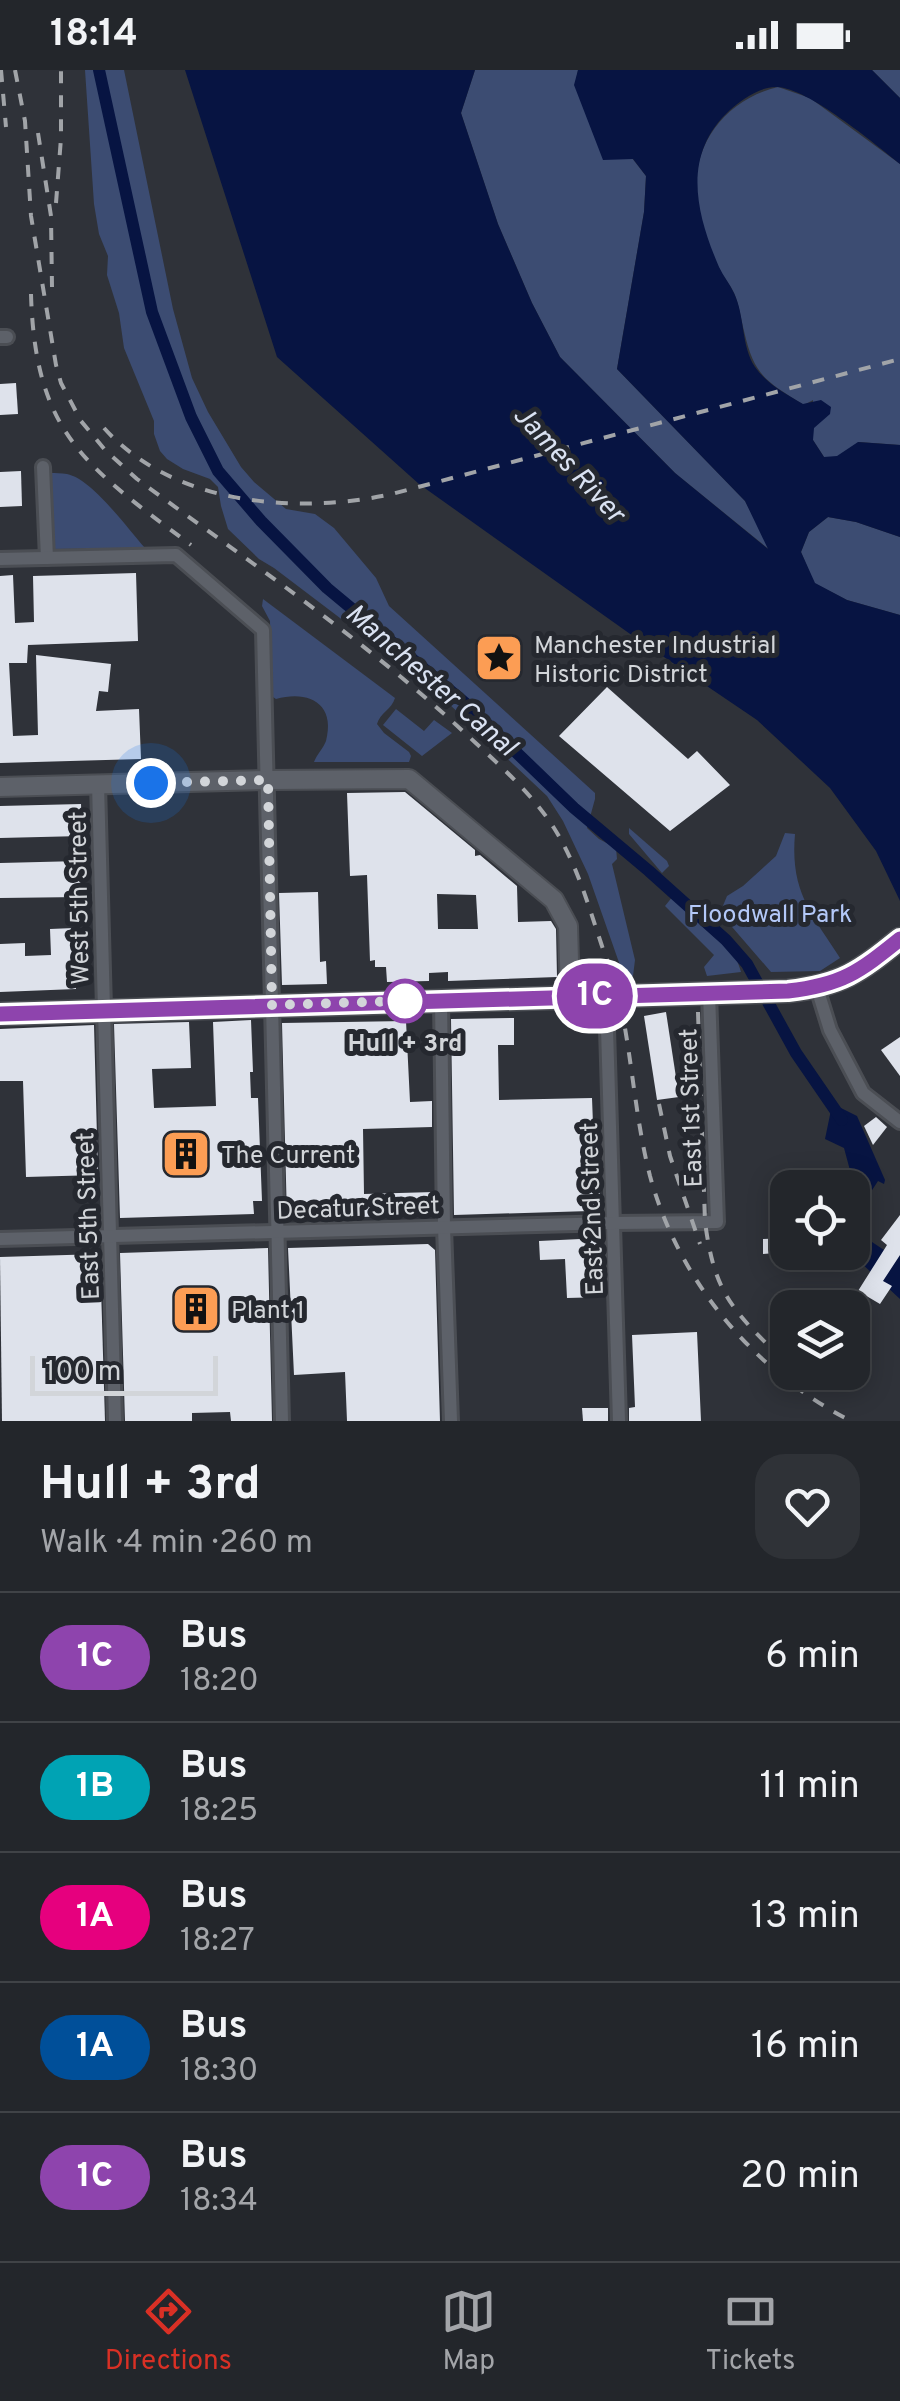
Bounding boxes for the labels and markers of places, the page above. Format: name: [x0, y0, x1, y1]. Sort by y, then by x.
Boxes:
place label: Manchester Industrial Historic District: [534, 631, 777, 692]
place icon: Manchester Industrial Historic District: [473, 632, 525, 684]
marker: Hull + 3rd: [384, 980, 426, 1022]
place label: Hull + 3rd: [348, 1029, 462, 1061]
building icon: The Current: [160, 1128, 212, 1180]
place label: The Current: [221, 1141, 355, 1173]
building icon: Plant 1: [170, 1283, 222, 1335]
place label: Plant 1: [231, 1296, 305, 1328]

